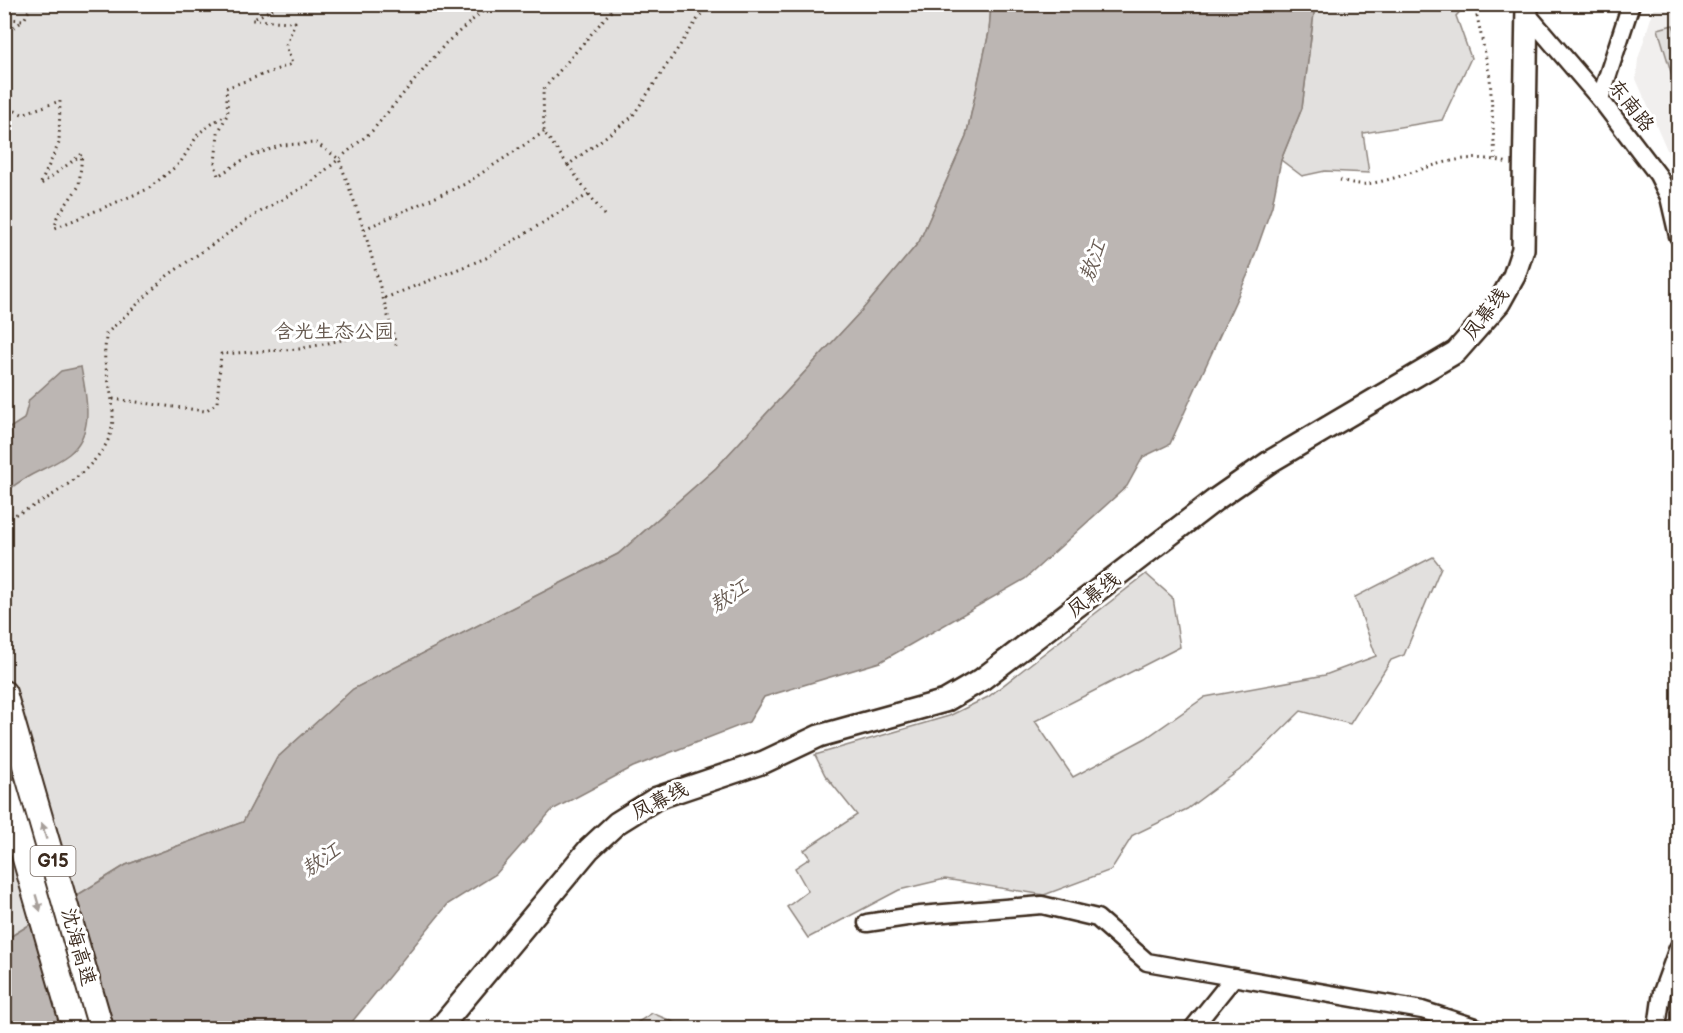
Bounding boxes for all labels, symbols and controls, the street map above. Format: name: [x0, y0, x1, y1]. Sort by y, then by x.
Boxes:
street label: 东南路: [1603, 75, 1660, 138]
water label: 敖江: [1074, 236, 1112, 285]
street label: 凤幕线: [1458, 283, 1514, 345]
park label: 含光生态公园: [274, 320, 394, 344]
street label: 凤幕线: [1063, 567, 1125, 623]
water label: 敖江: [705, 574, 754, 618]
street label: 凤幕线: [628, 777, 692, 825]
one-way arrow: [39, 822, 48, 840]
water label: 敖江: [297, 837, 346, 882]
road number: G15: [31, 846, 76, 876]
one-way arrow: [34, 894, 43, 912]
street label: 沈海高速: [55, 905, 101, 989]

